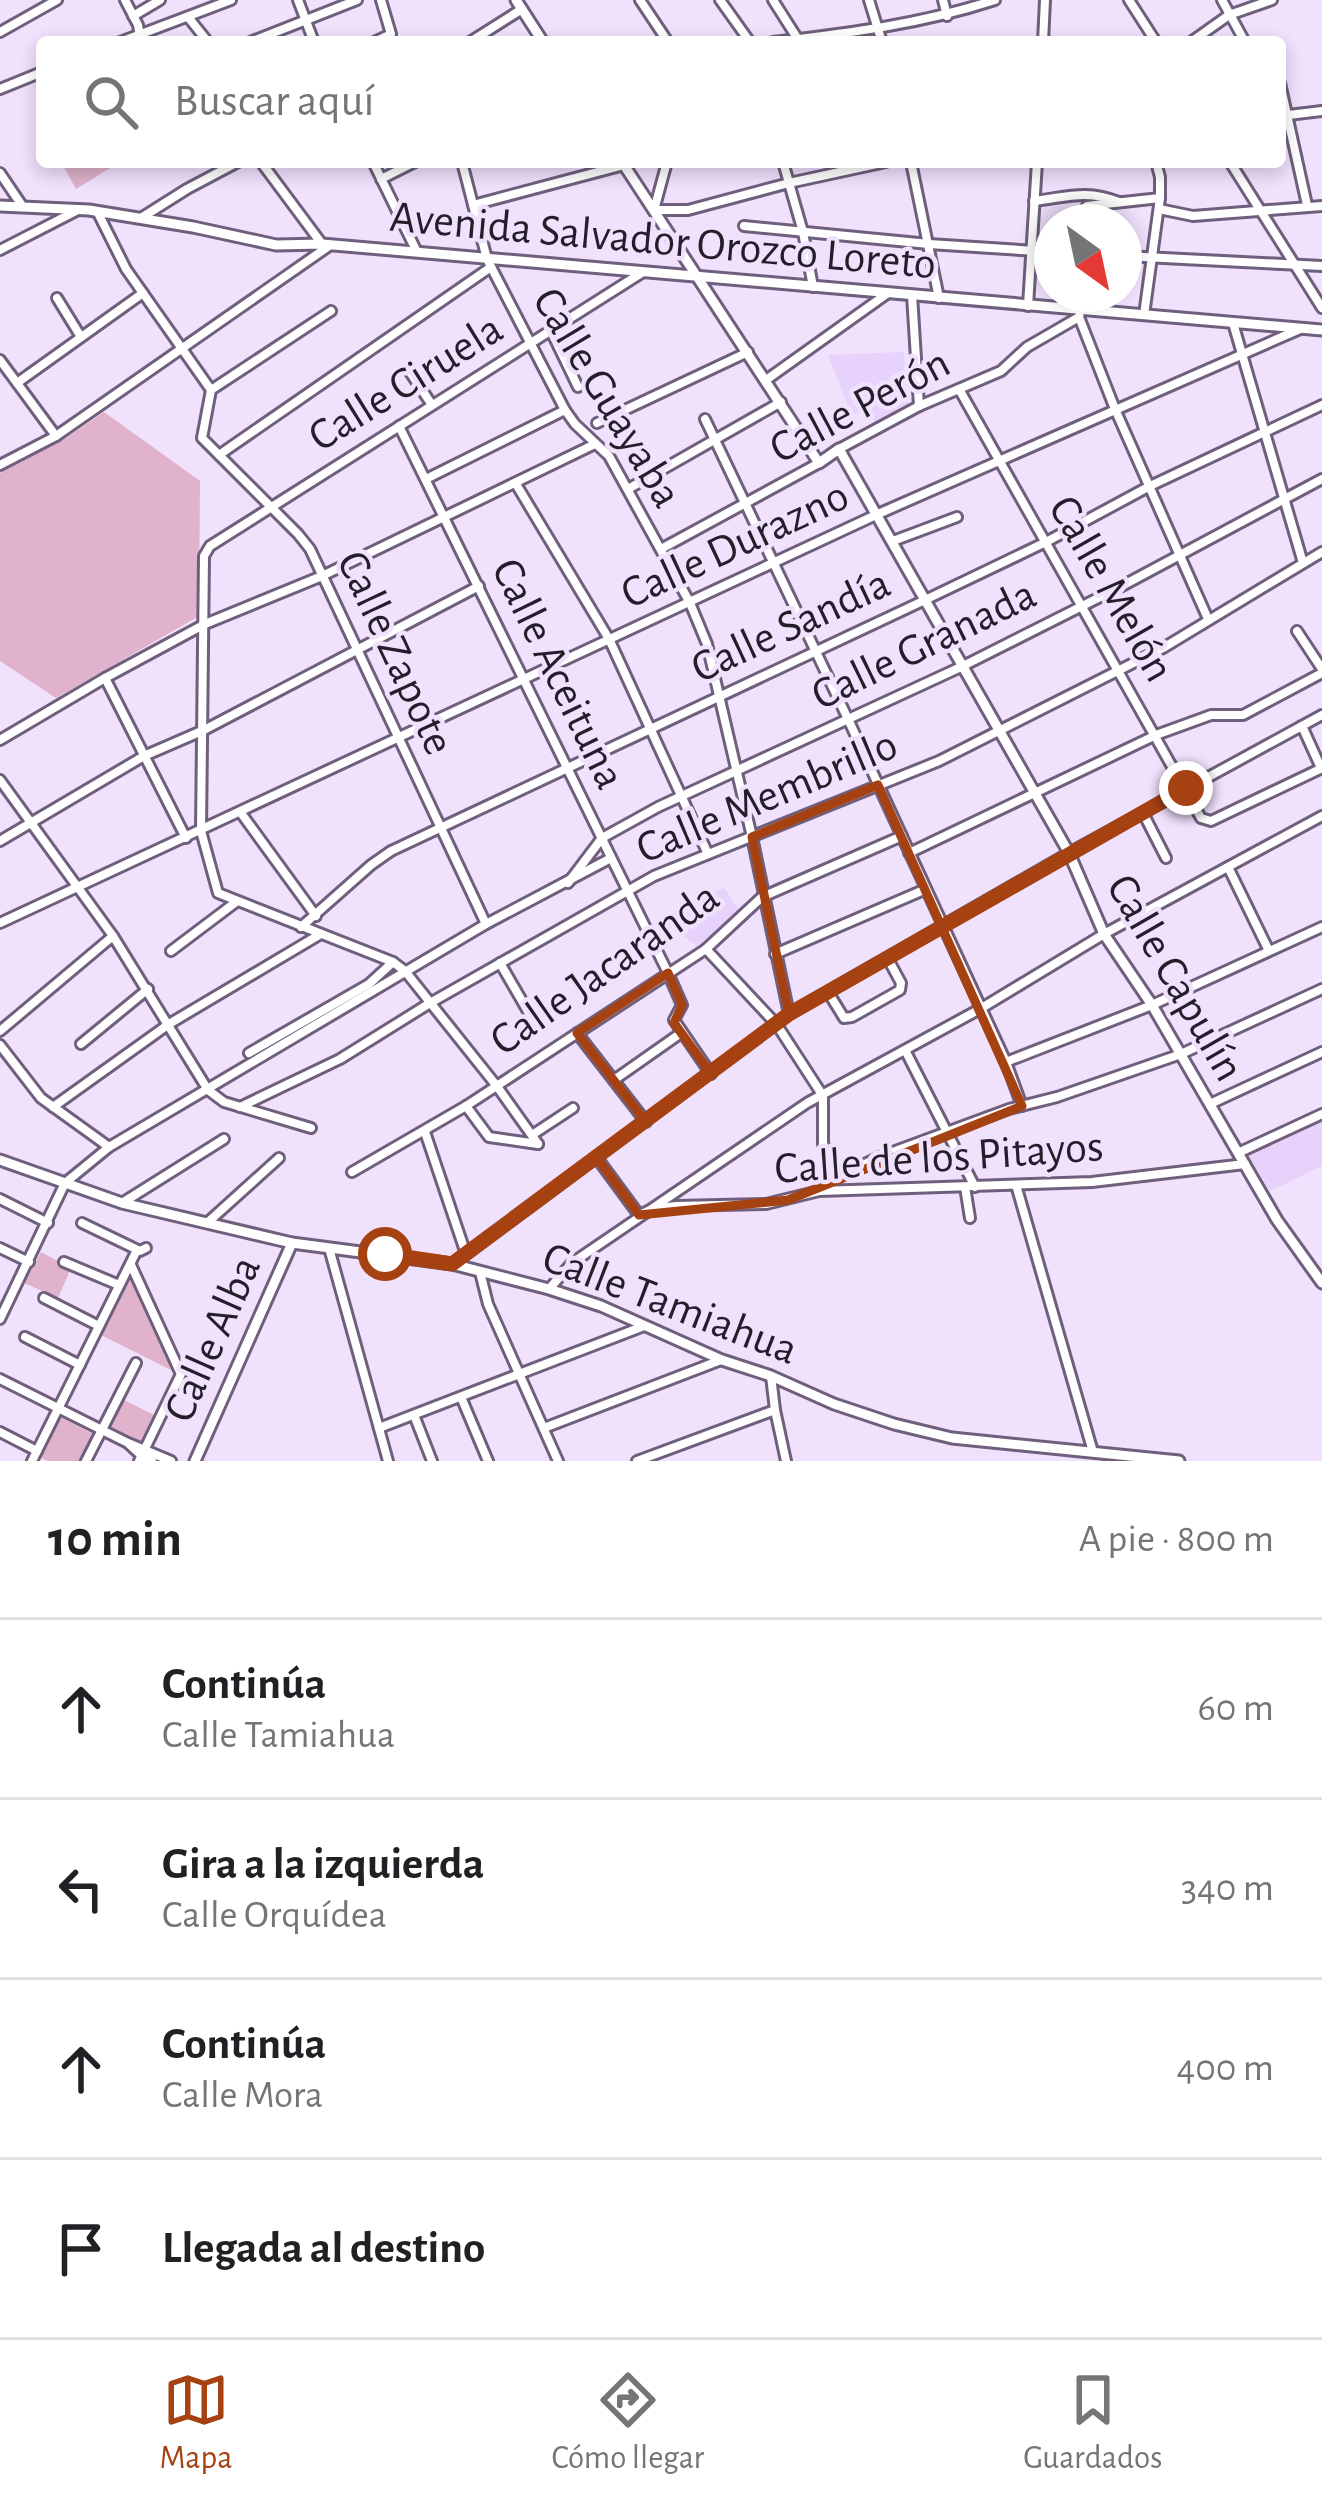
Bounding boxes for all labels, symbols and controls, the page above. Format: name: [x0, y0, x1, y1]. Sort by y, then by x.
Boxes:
search box: [36, 36, 1286, 168]
icon: search: [78, 69, 144, 135]
text: Buscar aquí: [174, 79, 374, 124]
street label: Avenida Salvador Orozco Loreto: [388, 195, 938, 287]
north arrow: [1034, 204, 1142, 312]
street label: Calle Guayaba: [524, 281, 690, 515]
street label: Calle Ciruela: [301, 306, 511, 460]
street label: Calle Perón: [763, 340, 957, 472]
street label: Calle Durazno: [615, 473, 855, 617]
street label: Calle Melón: [1040, 489, 1182, 689]
street label: Calle Zapote: [328, 544, 462, 762]
street label: Calle Aceituna: [483, 552, 633, 796]
street label: Calle Sandía: [685, 560, 897, 692]
street label: Calle Granada: [805, 571, 1043, 719]
street label: Calle Membrillo: [630, 722, 904, 872]
route end: [1159, 761, 1213, 815]
street label: Calle Capulín: [1098, 867, 1252, 1089]
street label: Calle Jacaranda: [483, 874, 727, 1064]
street label: Calle de los Pitayos: [773, 1124, 1105, 1192]
route start: [358, 1227, 412, 1281]
street label: Calle Tamiahua: [536, 1235, 804, 1373]
street label: Calle Alba: [157, 1250, 269, 1428]
text: 10 min: [48, 1514, 182, 1565]
text: A pie · 800 m: [1079, 1520, 1274, 1559]
text: Continúa: [162, 1662, 326, 1707]
icon: ahead: [48, 1676, 114, 1742]
text: 60 m: [1197, 1689, 1274, 1728]
text: Calle Tamiahua: [162, 1716, 395, 1755]
text: Gira a la izquierda: [162, 1842, 484, 1887]
icon: left: [48, 1856, 114, 1922]
text: 340 m: [1181, 1869, 1274, 1908]
text: Calle Orquídea: [162, 1896, 387, 1935]
text: Continúa: [162, 2022, 326, 2067]
icon: ahead: [48, 2036, 114, 2102]
text: 400 m: [1176, 2049, 1274, 2088]
text: Calle Mora: [162, 2076, 323, 2115]
icon: arrive: [48, 2216, 114, 2282]
text: Llegada al destino: [162, 2226, 485, 2271]
tab: Mapa: [159, 2367, 232, 2479]
tab: Cómo llegar: [551, 2367, 704, 2479]
tab: Guardados: [1023, 2367, 1163, 2479]

